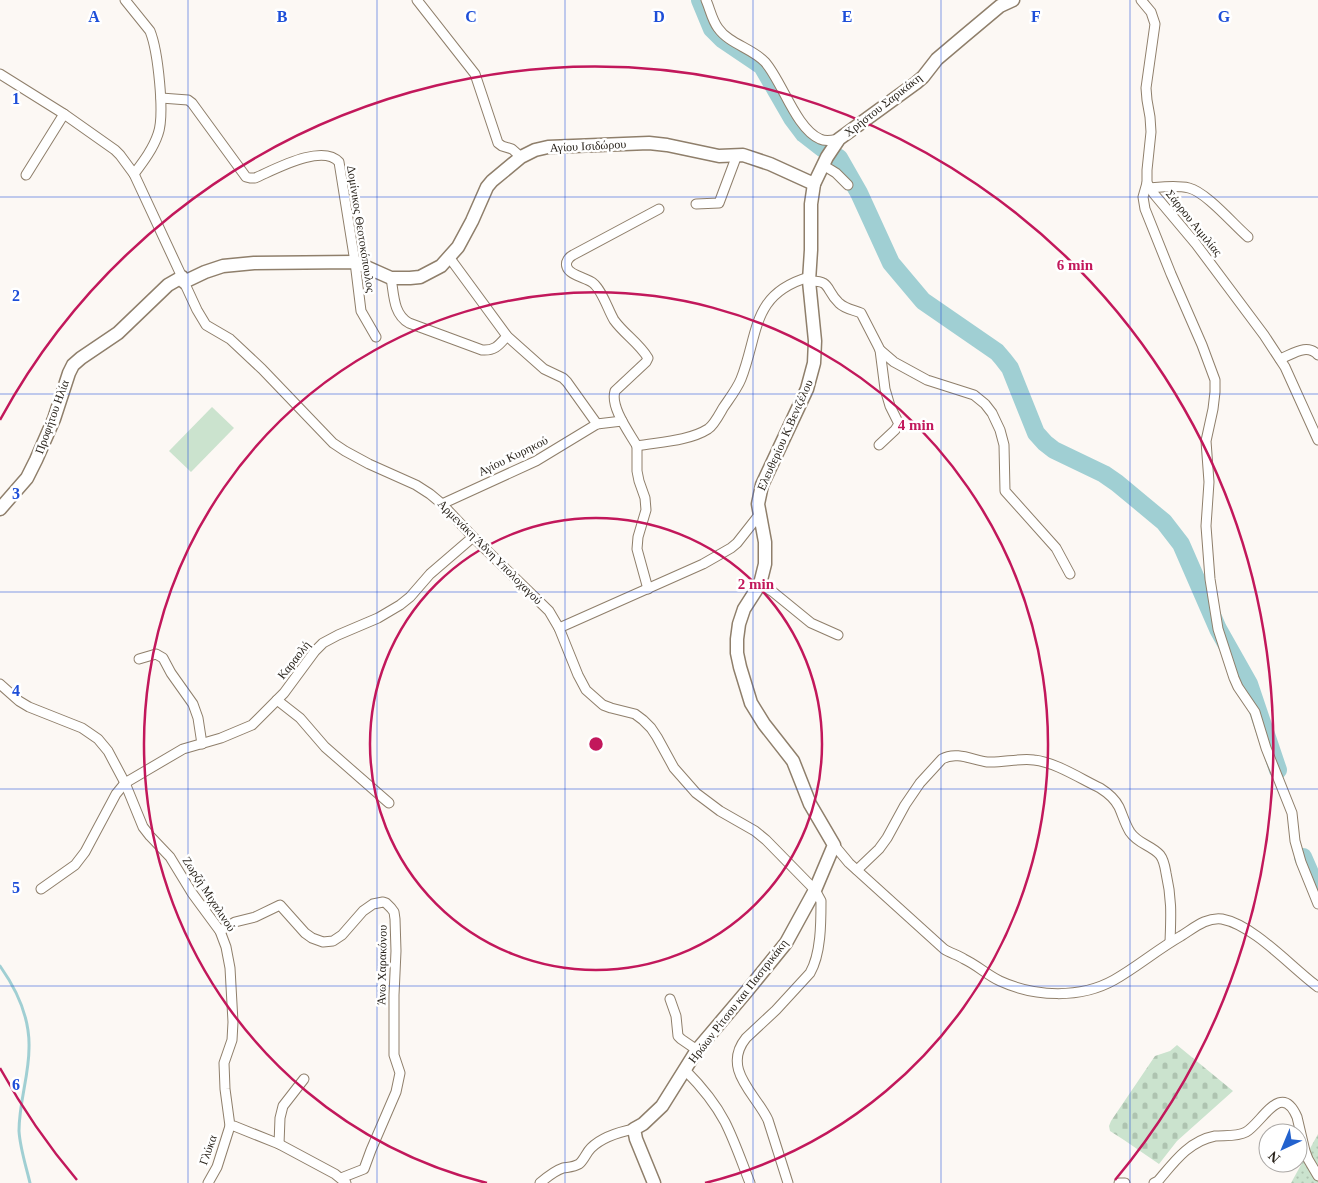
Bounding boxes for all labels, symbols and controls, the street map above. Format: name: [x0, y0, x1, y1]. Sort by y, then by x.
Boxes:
text: A: [88, 8, 100, 25]
text: B: [277, 8, 288, 25]
text: C: [465, 8, 477, 25]
text: D: [653, 8, 665, 25]
text: E: [842, 8, 852, 25]
text: F: [1031, 8, 1041, 25]
text: G: [1218, 8, 1231, 25]
street label: Χρήστου Σαρικάκη: [842, 70, 924, 140]
text: 1: [12, 90, 20, 107]
street label: Αγίου Ισιδώρου: [549, 137, 627, 155]
street label: Δομίνικος Θεοτοκόπουλος: [344, 164, 378, 294]
street label: Σάρρου Αιμιλίας: [1163, 187, 1225, 259]
text: 6 min: [1057, 257, 1094, 273]
text: 2: [12, 287, 20, 304]
street label: Προφήτου Ηλία: [32, 377, 72, 456]
street label: Ελευθερίου Κ.Βενιζέλου: [754, 377, 816, 493]
text: 4 min: [898, 417, 935, 433]
street label: Αγίου Κυρηκού: [476, 433, 550, 479]
text: 3: [12, 485, 20, 502]
street label: Αρμενάκη Άδνη Υπολοχαγού: [435, 497, 545, 607]
text: 2 min: [738, 576, 775, 592]
street label: Καραολή: [275, 638, 313, 682]
text: 4: [12, 682, 20, 699]
centre of rings: [587, 735, 605, 753]
street label: Ζωρζή Μιχαλινού: [180, 854, 238, 934]
text: 5: [12, 879, 20, 896]
street label: Άνω Χαρακόνου: [374, 925, 390, 1005]
street label: Ηρώων Ρίτσου και Παστρικάκη: [685, 936, 791, 1066]
text: 6: [12, 1076, 20, 1093]
north arrow: [1258, 1123, 1308, 1173]
street label: Γλύκα: [196, 1133, 220, 1167]
text: N: [1265, 1148, 1283, 1166]

